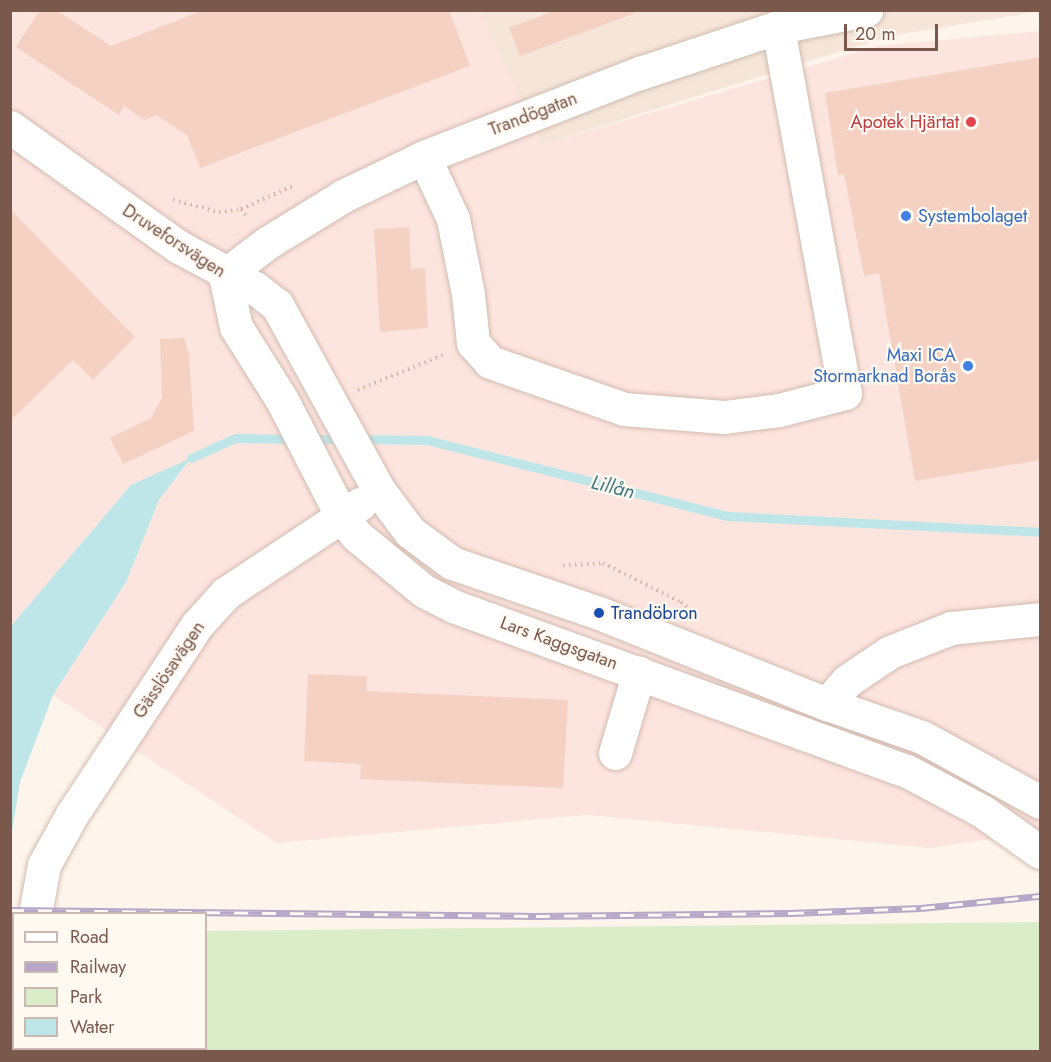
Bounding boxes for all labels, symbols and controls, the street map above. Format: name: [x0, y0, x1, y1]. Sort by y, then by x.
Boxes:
scale bar: [847, 12, 942, 50]
text: 20 m: [855, 21, 895, 47]
street label: Trandögatan: [486, 87, 580, 141]
place label: Apotek Hjärtat: [851, 111, 959, 133]
marker: Apotek Hjärtat: [964, 115, 978, 129]
street label: Druveforsvägen: [118, 200, 230, 282]
place label: Systembolaget: [918, 205, 1027, 227]
marker: Systembolaget: [899, 209, 913, 223]
place label: Maxi ICA Stormarknad Borås: [813, 345, 956, 388]
marker: Maxi ICA Stormarknad Borås: [961, 359, 975, 373]
water label: Lillån: [589, 470, 637, 504]
place label: Trandöbron: [611, 602, 698, 624]
marker: Trandöbron: [592, 606, 606, 620]
street label: Lars Kaggsgatan: [497, 612, 621, 674]
street label: Gässlösavägen: [129, 617, 209, 723]
legend: [12, 912, 207, 1050]
text: Road: [70, 924, 109, 950]
text: Railway: [70, 954, 126, 980]
text: Park: [70, 984, 102, 1010]
text: Water: [70, 1014, 114, 1040]

